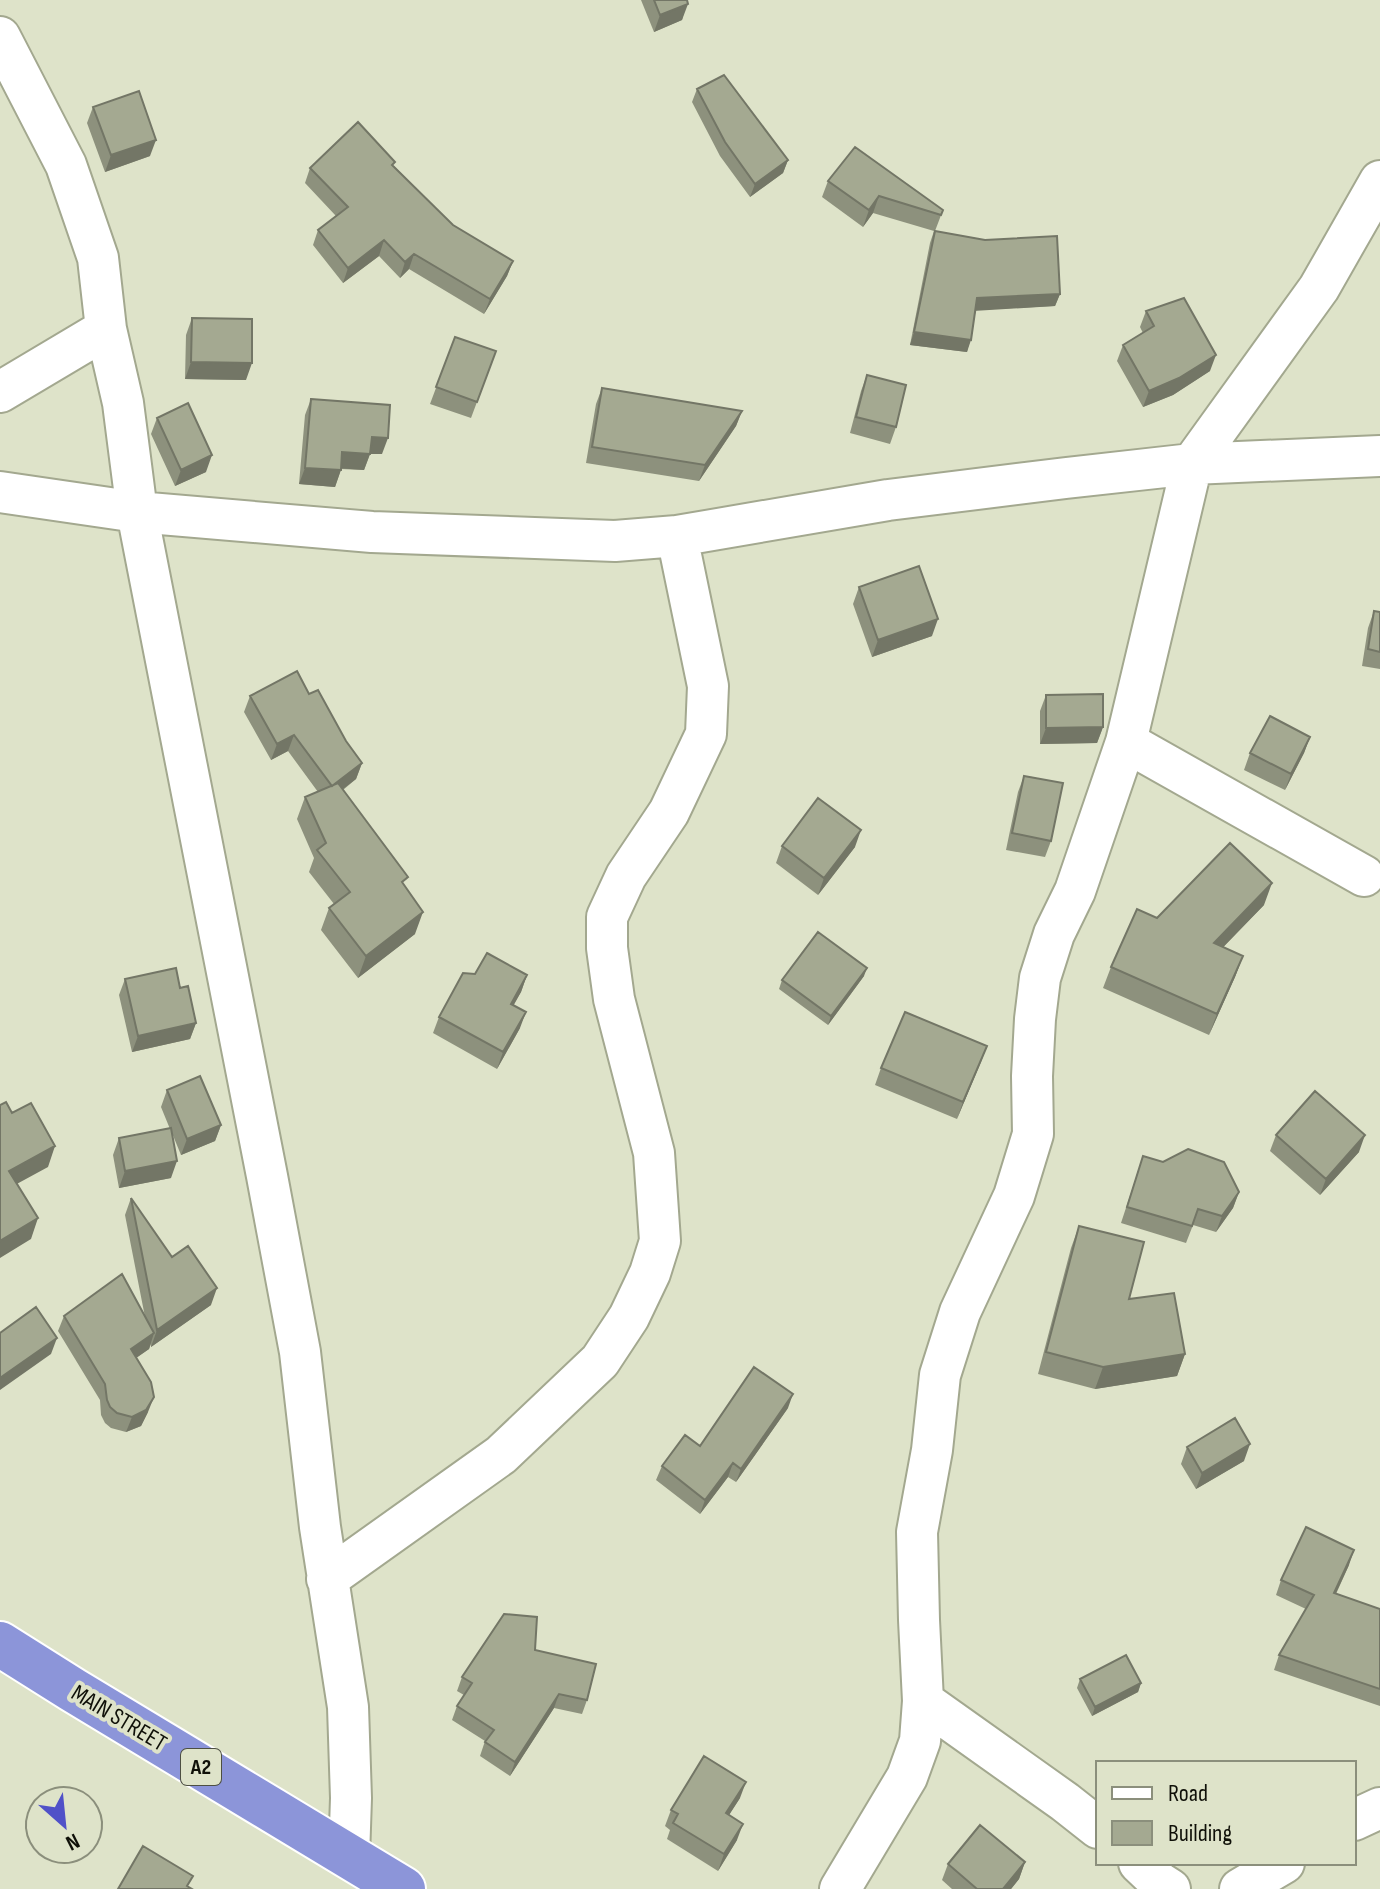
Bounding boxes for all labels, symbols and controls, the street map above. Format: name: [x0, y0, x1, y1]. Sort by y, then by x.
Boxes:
street label: MAIN STREET: [66, 1678, 172, 1758]
road number: A2: [181, 1749, 221, 1785]
legend: [1096, 1761, 1356, 1865]
text: Road: [1168, 1779, 1208, 1808]
north arrow: [24, 1785, 104, 1865]
text: Building: [1168, 1819, 1232, 1848]
text: N: [61, 1827, 84, 1856]

